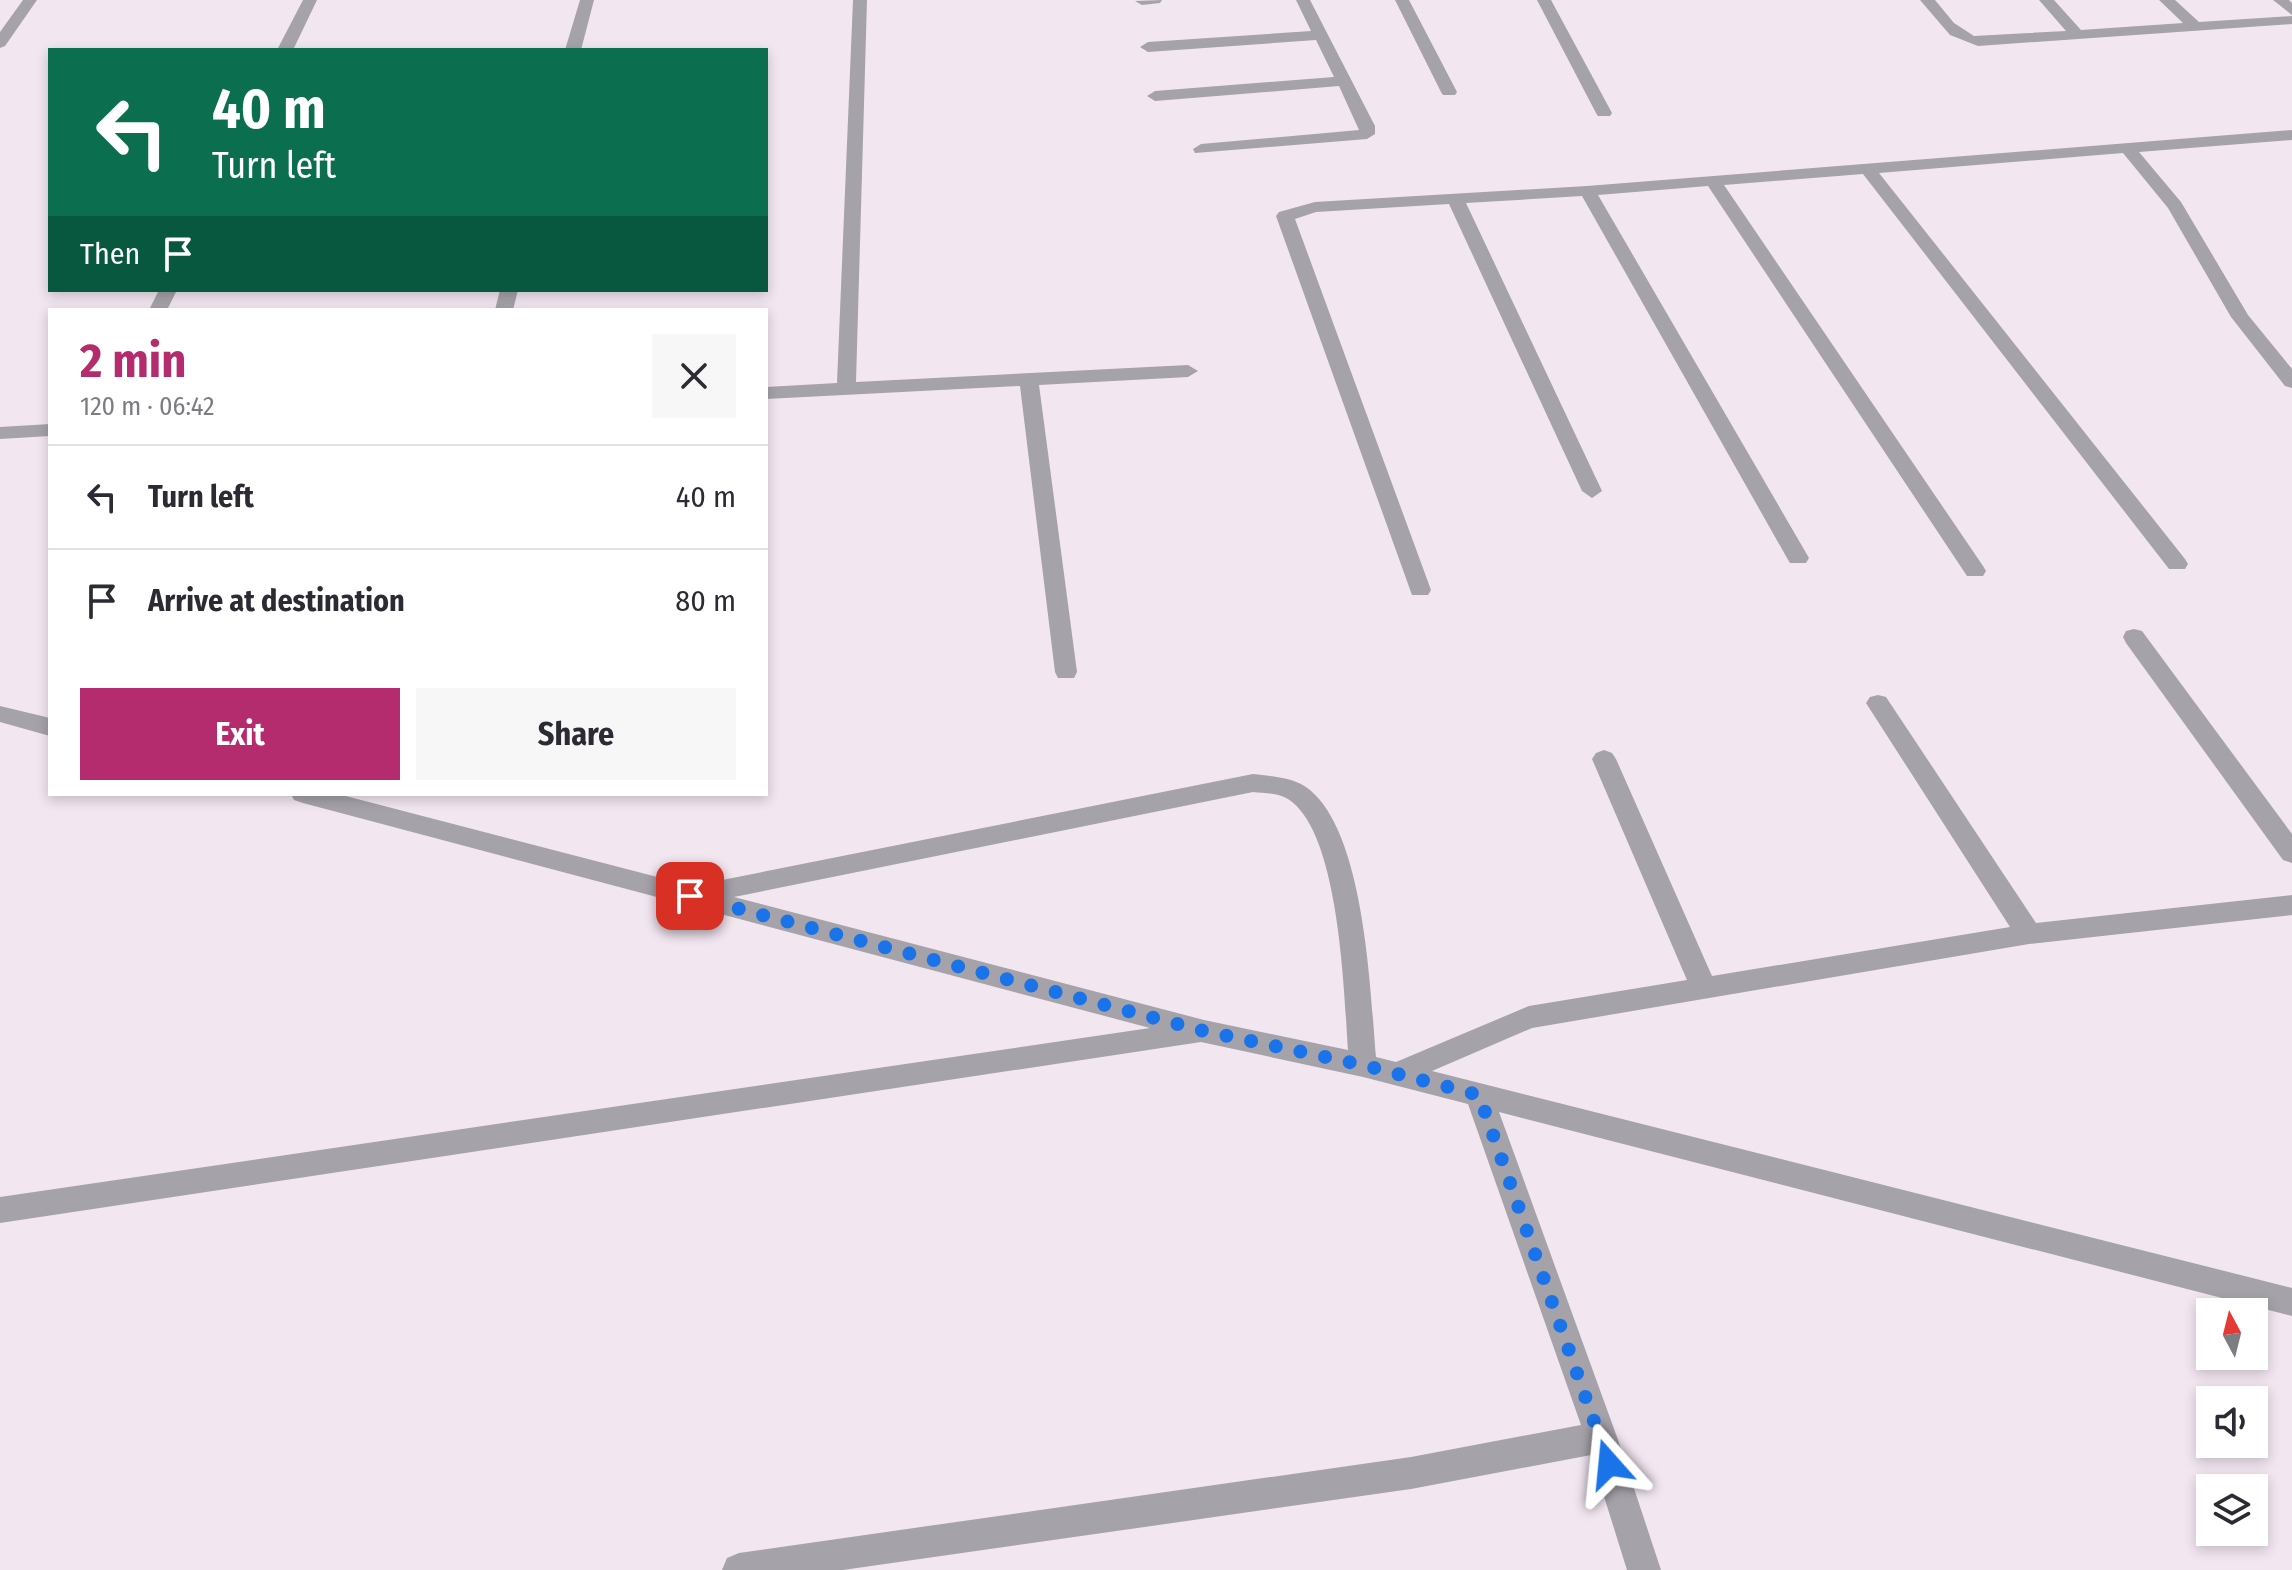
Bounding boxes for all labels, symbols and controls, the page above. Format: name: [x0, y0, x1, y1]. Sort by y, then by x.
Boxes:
text: 40 m: [212, 76, 326, 143]
icon: left: [80, 80, 184, 184]
text: Turn left: [212, 144, 336, 188]
icon: arrive: [156, 232, 200, 276]
text: Then: [80, 236, 140, 272]
text: 2 min: [80, 332, 186, 390]
button: close: [652, 334, 736, 418]
text: 120 m · 06:42: [80, 391, 215, 422]
icon: left: [80, 475, 124, 519]
text: Turn left: [148, 479, 254, 515]
text: 40 m: [676, 479, 736, 515]
icon: arrive: [80, 579, 124, 623]
text: Arrive at destination: [148, 583, 405, 619]
text: 80 m: [675, 583, 736, 619]
button: Exit: [80, 688, 400, 780]
button: Share: [416, 688, 736, 780]
pin: [656, 862, 724, 930]
icon: arrive: [668, 874, 712, 918]
north arrow: [2196, 1298, 2268, 1370]
map controls: [2196, 1298, 2268, 1546]
button: sound: [2196, 1386, 2268, 1458]
position arrow: [1567, 1422, 1651, 1506]
button: layers: [2196, 1474, 2268, 1546]

